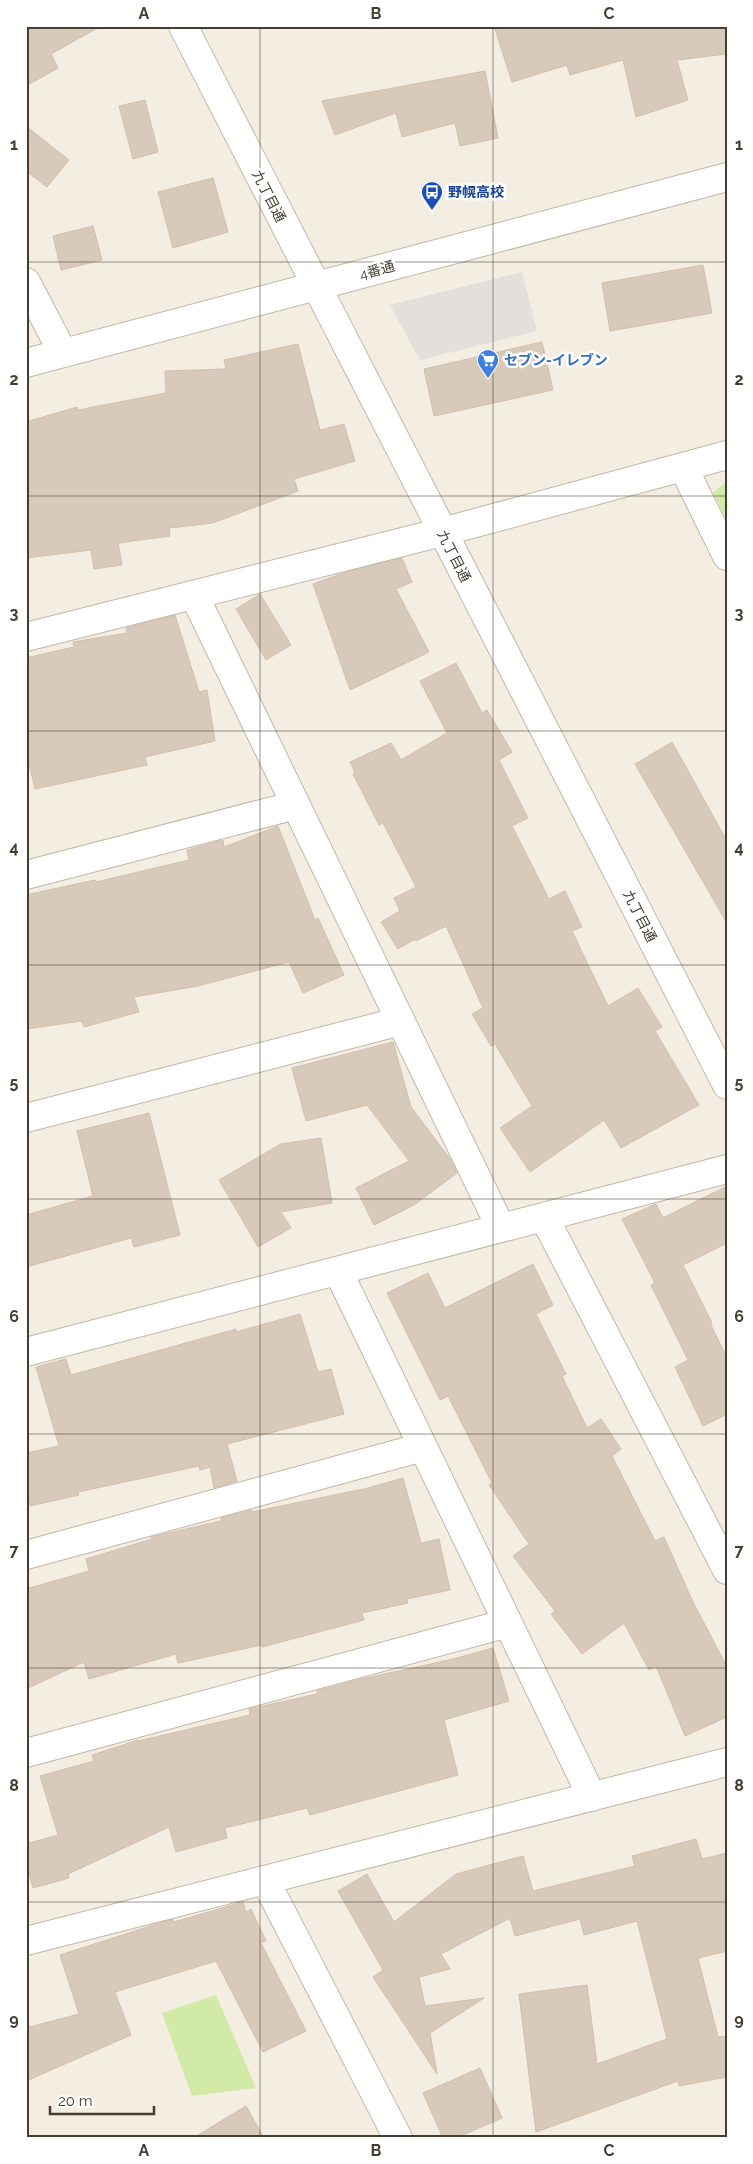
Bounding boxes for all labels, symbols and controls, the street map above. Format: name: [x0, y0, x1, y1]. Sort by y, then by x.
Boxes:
text: A: [139, 4, 150, 23]
text: B: [371, 4, 382, 23]
text: C: [604, 4, 615, 23]
text: 1: [10, 135, 18, 154]
text: 1: [735, 135, 743, 154]
street label: 九丁目通: [249, 167, 289, 225]
bus stop icon: 野幌高校: [420, 180, 444, 211]
place label: 野幌高校: [448, 184, 504, 200]
street label: 4番通: [358, 258, 396, 282]
supermarket icon: セブン-イレブン: [476, 348, 500, 379]
place label: セブン-イレブン: [504, 352, 608, 368]
text: 2: [9, 370, 19, 389]
text: 2: [734, 370, 744, 389]
street label: 九丁目通: [434, 527, 474, 585]
text: 3: [10, 604, 19, 623]
text: 3: [735, 604, 744, 623]
text: 4: [9, 838, 19, 857]
text: 4: [734, 838, 744, 857]
street label: 九丁目通: [620, 887, 660, 945]
text: 5: [10, 1073, 19, 1092]
text: 5: [735, 1073, 744, 1092]
text: 6: [9, 1307, 19, 1326]
text: 6: [734, 1307, 744, 1326]
text: 7: [10, 1541, 19, 1560]
text: 7: [735, 1541, 744, 1560]
text: 8: [9, 1776, 19, 1795]
text: 8: [734, 1776, 744, 1795]
text: 9: [9, 2010, 19, 2029]
text: 9: [734, 2010, 744, 2029]
scale bar: [50, 2084, 154, 2116]
text: 20 m: [58, 2092, 93, 2110]
text: A: [139, 2141, 150, 2160]
text: B: [371, 2141, 382, 2160]
text: C: [604, 2141, 615, 2160]

